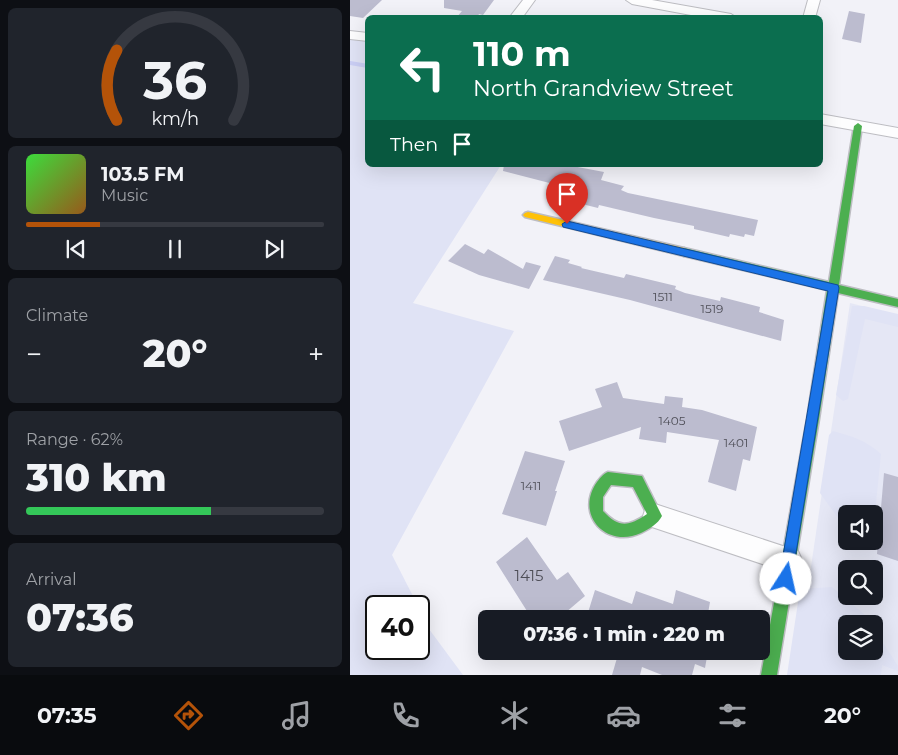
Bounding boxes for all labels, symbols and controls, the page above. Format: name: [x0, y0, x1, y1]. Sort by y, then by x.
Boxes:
text: 110 m: [473, 32, 571, 75]
icon: left: [390, 35, 455, 100]
text: 36: [142, 49, 207, 112]
text: North Grandview Street: [473, 75, 734, 102]
text: km/h: [151, 108, 199, 129]
icon: arrive: [448, 130, 476, 158]
text: Then: [390, 133, 438, 156]
text: 103.5 FM: [101, 163, 184, 186]
pin: [546, 173, 588, 224]
icon: arrive: [553, 180, 581, 208]
text: Music: [101, 186, 148, 205]
icon: previous: [62, 235, 90, 263]
icon: pause: [161, 235, 189, 263]
icon: next: [260, 235, 288, 263]
house number: 1511: [653, 289, 673, 304]
house number: 1519: [701, 301, 723, 316]
text: Climate: [26, 306, 88, 325]
text: 20°: [143, 330, 207, 377]
text: −: [26, 337, 42, 371]
text: +: [308, 337, 324, 371]
house number: 1405: [658, 413, 686, 428]
text: Range · 62%: [26, 430, 123, 449]
house number: 1401: [724, 435, 748, 450]
text: 310 km: [26, 454, 167, 501]
house number: 1411: [521, 478, 541, 493]
map controls: [838, 505, 883, 660]
button: sound: [838, 505, 883, 550]
position arrow: [759, 552, 811, 604]
button: search: [838, 560, 883, 605]
house number: 1415: [515, 566, 543, 585]
text: Arrival: [26, 570, 76, 589]
text: 07:36: [26, 594, 134, 641]
speed limit sign: 40: [365, 595, 430, 660]
button: layers: [838, 615, 883, 660]
text: 07:36 · 1 min · 220 m: [523, 623, 725, 646]
icon: directions: [171, 698, 206, 733]
icon: music: [279, 698, 314, 733]
icon: phone: [388, 698, 423, 733]
icon: climate: [497, 698, 532, 733]
icon: car: [606, 698, 641, 733]
icon: filters: [715, 698, 750, 733]
text: 07:35: [37, 702, 97, 729]
text: 20°: [824, 702, 861, 729]

